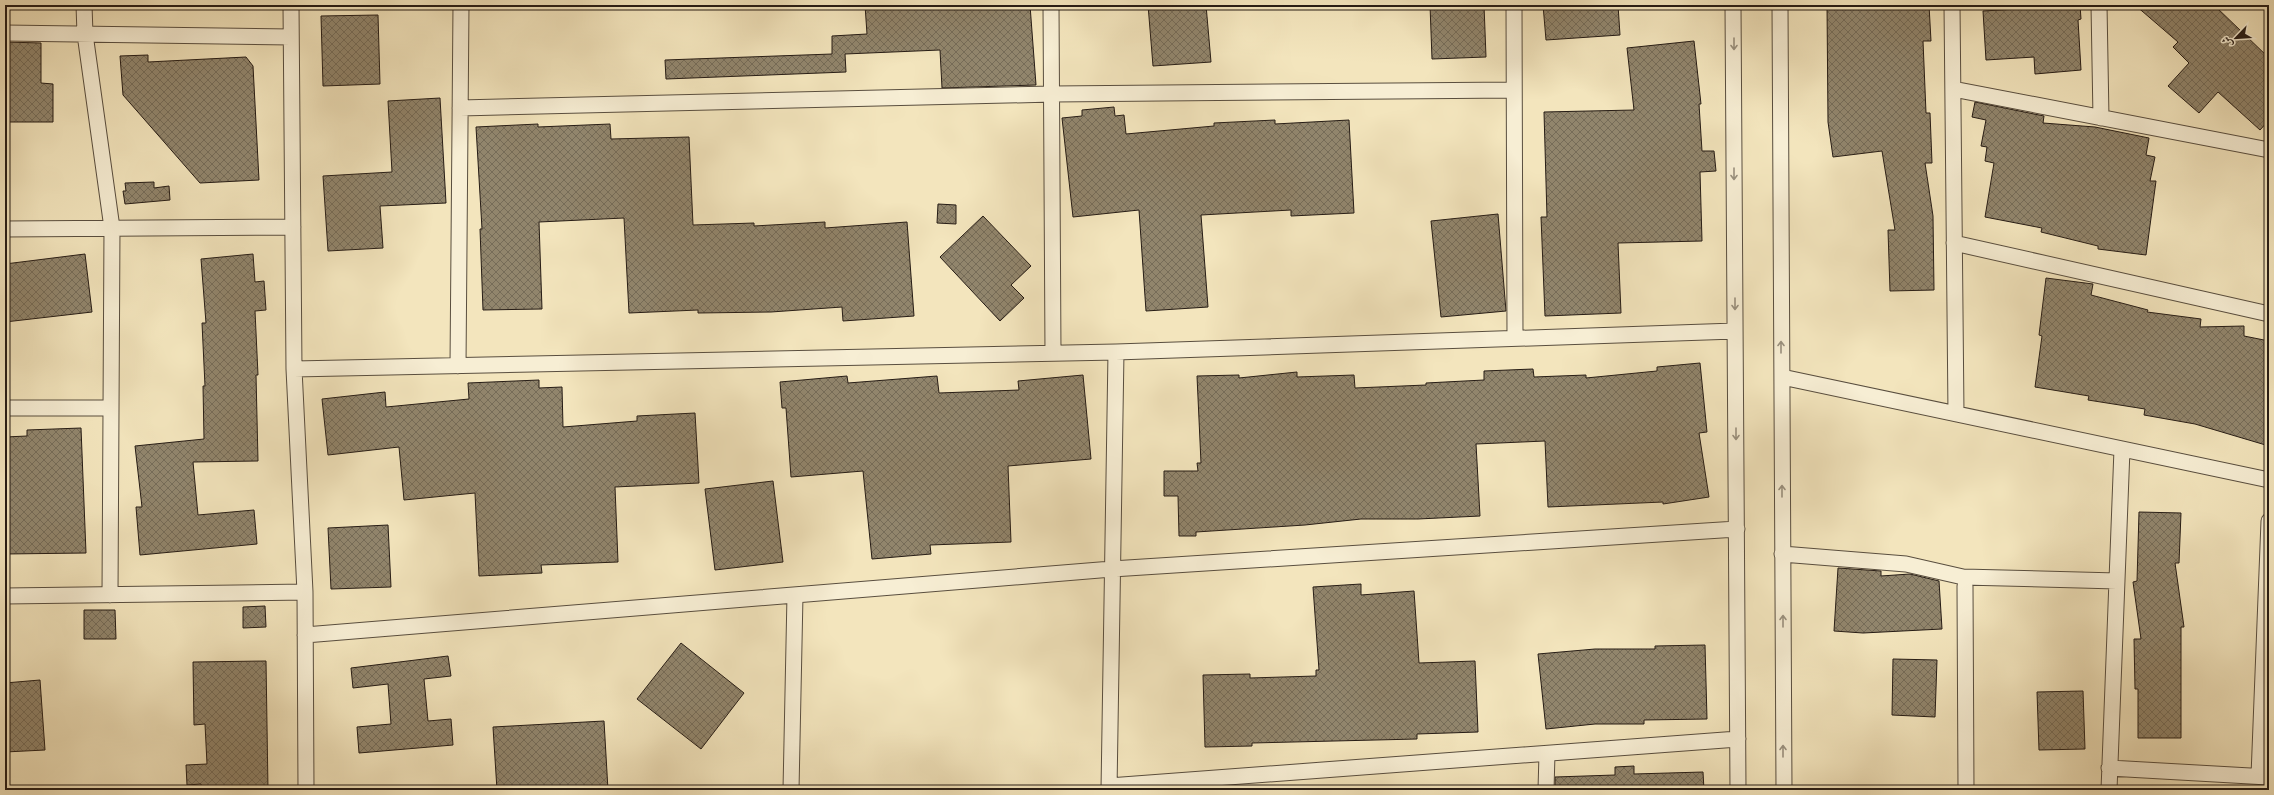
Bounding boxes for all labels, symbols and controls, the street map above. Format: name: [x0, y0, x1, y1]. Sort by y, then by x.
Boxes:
north arrow: [2216, 18, 2256, 58]
text: ش: [2219, 34, 2236, 50]
one-way arrow: [1730, 37, 1738, 50]
one-way arrow: [1730, 167, 1738, 180]
one-way arrow: [1731, 297, 1739, 310]
one-way arrow: [1777, 341, 1785, 354]
one-way arrow: [1732, 427, 1740, 440]
one-way arrow: [1778, 485, 1786, 498]
one-way arrow: [1779, 615, 1787, 628]
one-way arrow: [1779, 745, 1787, 758]

